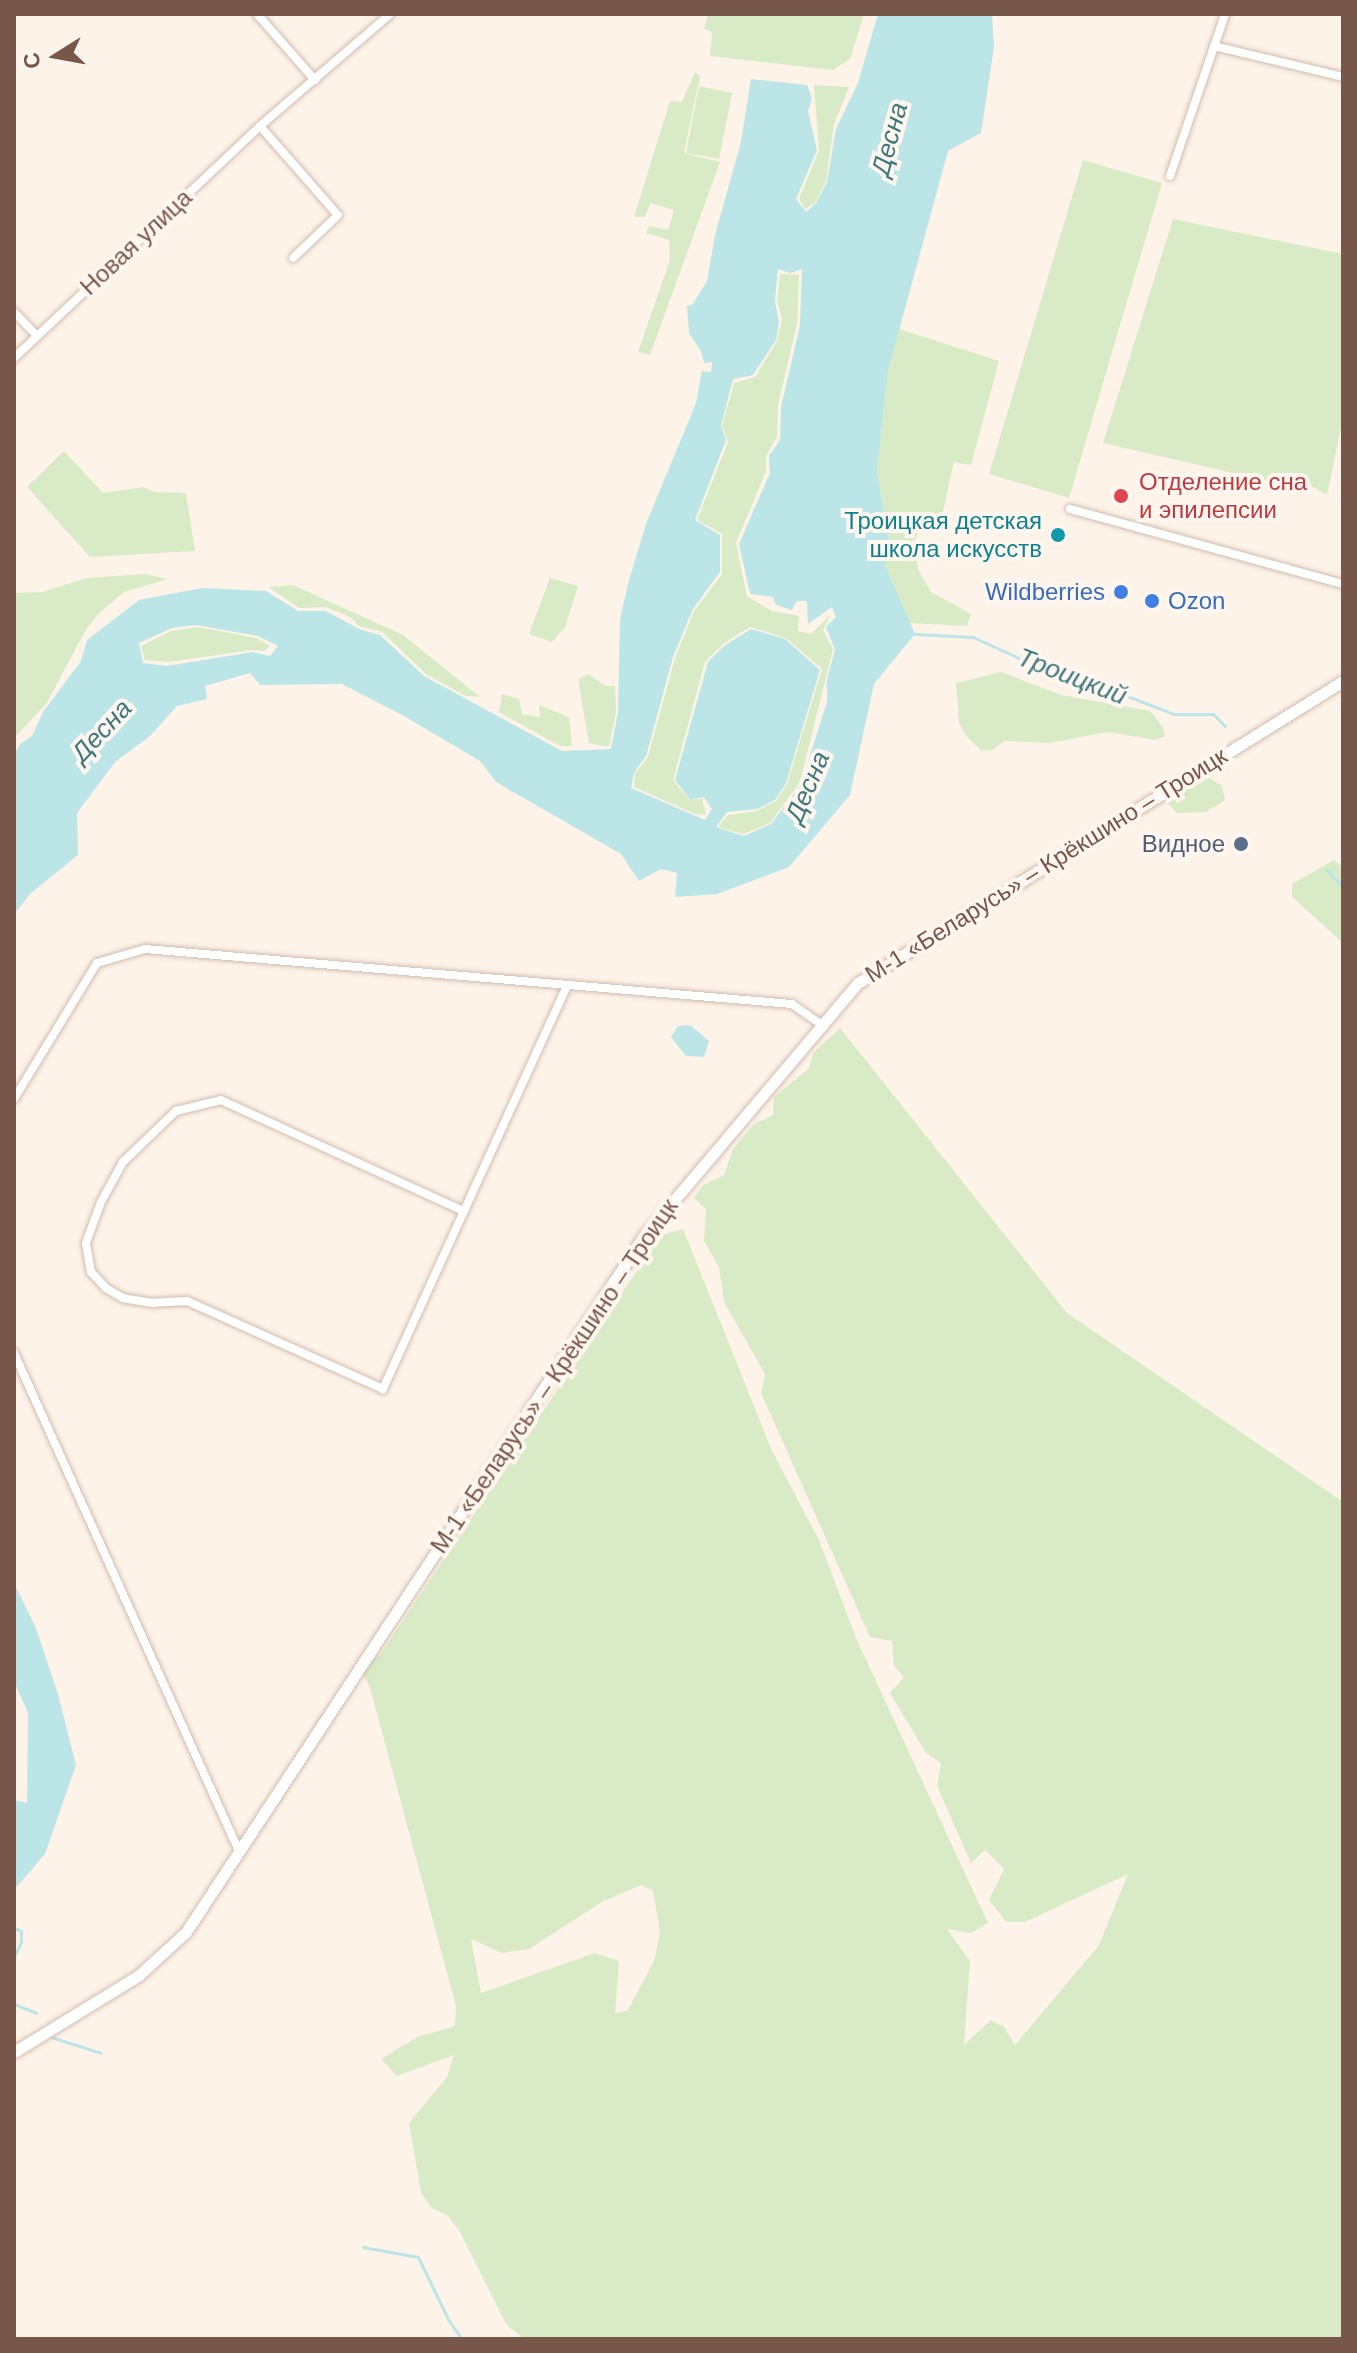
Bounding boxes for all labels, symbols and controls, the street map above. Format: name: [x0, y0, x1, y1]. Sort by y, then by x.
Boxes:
north arrow: [16, 16, 96, 96]
text: С: [18, 50, 46, 71]
water label: Десна: [865, 99, 915, 179]
street label: Новая улица: [74, 183, 198, 301]
place label: Отделение сна и эпилепсии: [1139, 468, 1307, 524]
marker: Отделение сна и эпилепсии: [1110, 485, 1132, 507]
place label: Троицкая детская школа искусств: [844, 507, 1042, 563]
marker: Троицкая детская школа искусств: [1049, 526, 1067, 544]
place label: Wildberries: [985, 578, 1105, 606]
marker: Wildberries: [1112, 583, 1130, 601]
place label: Ozon: [1168, 587, 1225, 615]
marker: Ozon: [1143, 592, 1161, 610]
water label: Троицкий: [1013, 642, 1131, 712]
water label: Десна: [65, 693, 139, 769]
street label: М-1 «Беларусь» – Крёкшино – Троицк: [860, 741, 1232, 989]
water label: Десна: [779, 747, 837, 827]
place label: Видное: [1142, 830, 1225, 858]
marker: Видное: [1232, 835, 1250, 853]
street label: М-1 «Беларусь» – Крёкшино – Троицк: [424, 1193, 684, 1559]

